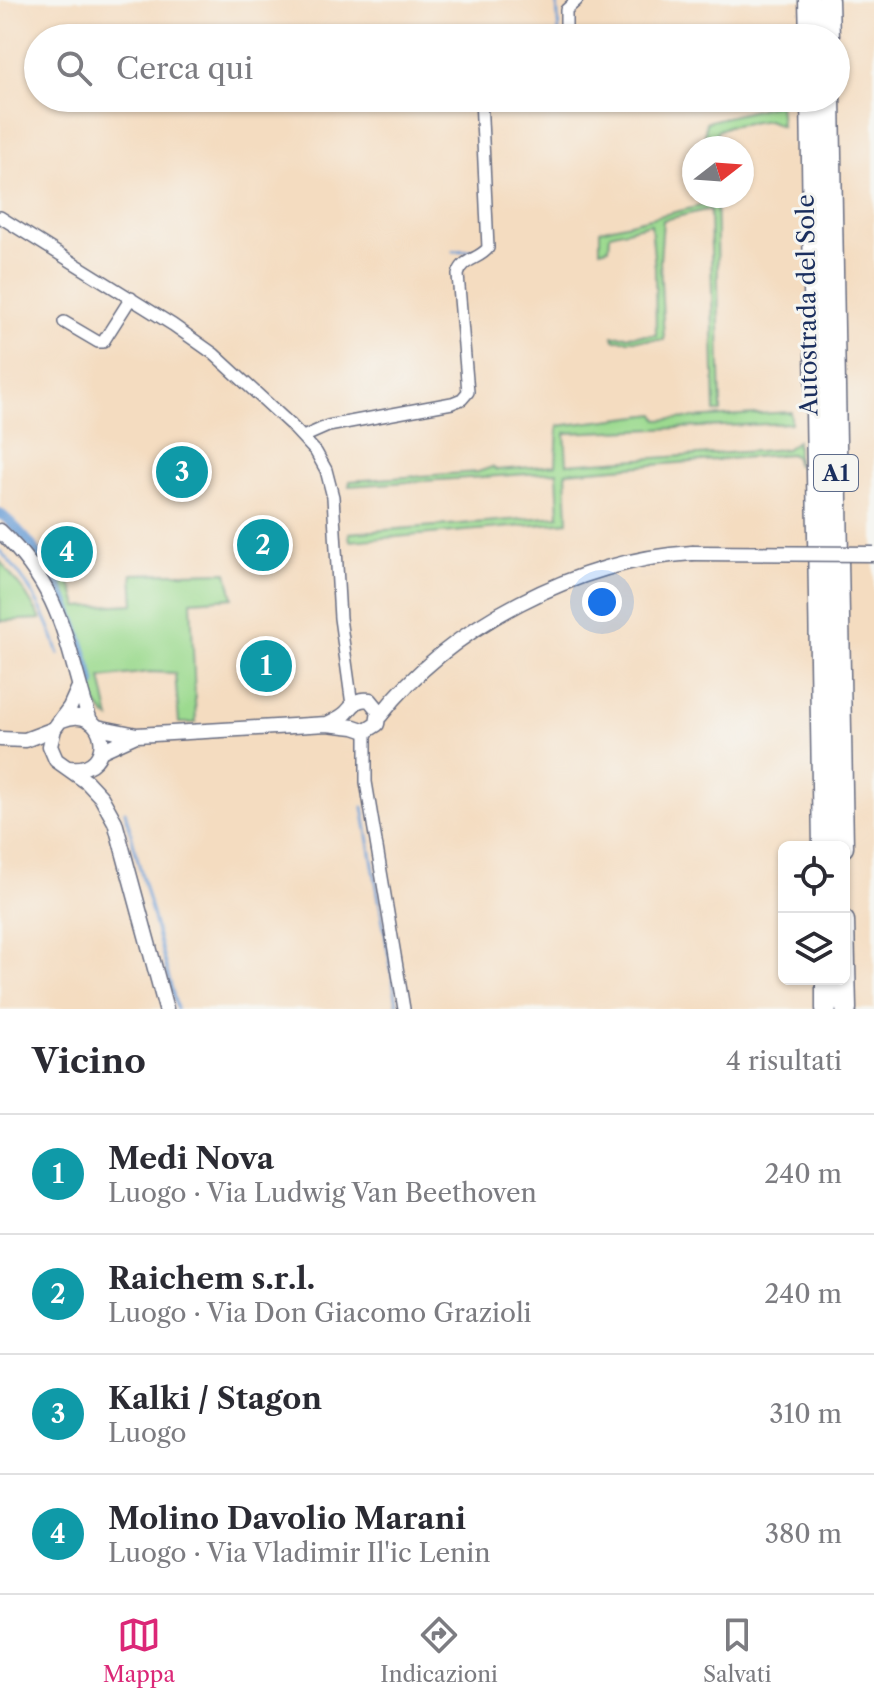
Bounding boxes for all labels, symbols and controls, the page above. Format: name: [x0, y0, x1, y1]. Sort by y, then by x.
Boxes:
search box: [24, 24, 850, 112]
icon: search: [52, 46, 96, 90]
text: Cerca qui: [116, 50, 253, 87]
north arrow: [682, 136, 754, 208]
street label: Autostrada del Sole: [791, 194, 823, 417]
pin: 3: [156, 442, 208, 502]
road number: A1: [814, 455, 858, 491]
pin: 2: [237, 515, 289, 575]
pin: 4: [41, 522, 93, 582]
your location: [582, 582, 622, 622]
pin: 1: [240, 636, 292, 696]
map controls: [778, 841, 850, 985]
button: locate: [778, 841, 850, 913]
button: layers: [778, 913, 850, 985]
text: Vicino: [32, 1040, 146, 1082]
text: 4 risultati: [726, 1045, 842, 1077]
text: Medi Nova: [108, 1140, 274, 1177]
text: 1: [52, 1158, 64, 1190]
text: 240 m: [764, 1158, 842, 1190]
text: Luogo · Via Ludwig Van Beethoven: [108, 1177, 537, 1209]
text: Raichem s.r.l.: [108, 1260, 315, 1297]
text: 2: [50, 1278, 66, 1310]
text: 240 m: [764, 1278, 842, 1310]
text: Luogo · Via Don Giacomo Grazioli: [108, 1297, 532, 1329]
text: Kalki / Stagon: [108, 1380, 322, 1417]
text: 3: [51, 1398, 65, 1430]
text: 310 m: [769, 1398, 842, 1430]
text: Luogo: [108, 1417, 187, 1449]
text: Molino Davolio Marani: [108, 1500, 466, 1537]
text: 4: [50, 1518, 66, 1550]
text: 380 m: [765, 1518, 842, 1550]
text: Luogo · Via Vladimir Il'ic Lenin: [108, 1537, 491, 1569]
tab: Mappa: [103, 1613, 175, 1688]
tab: Indicazioni: [380, 1613, 498, 1688]
tab: Salvati: [703, 1613, 771, 1688]

